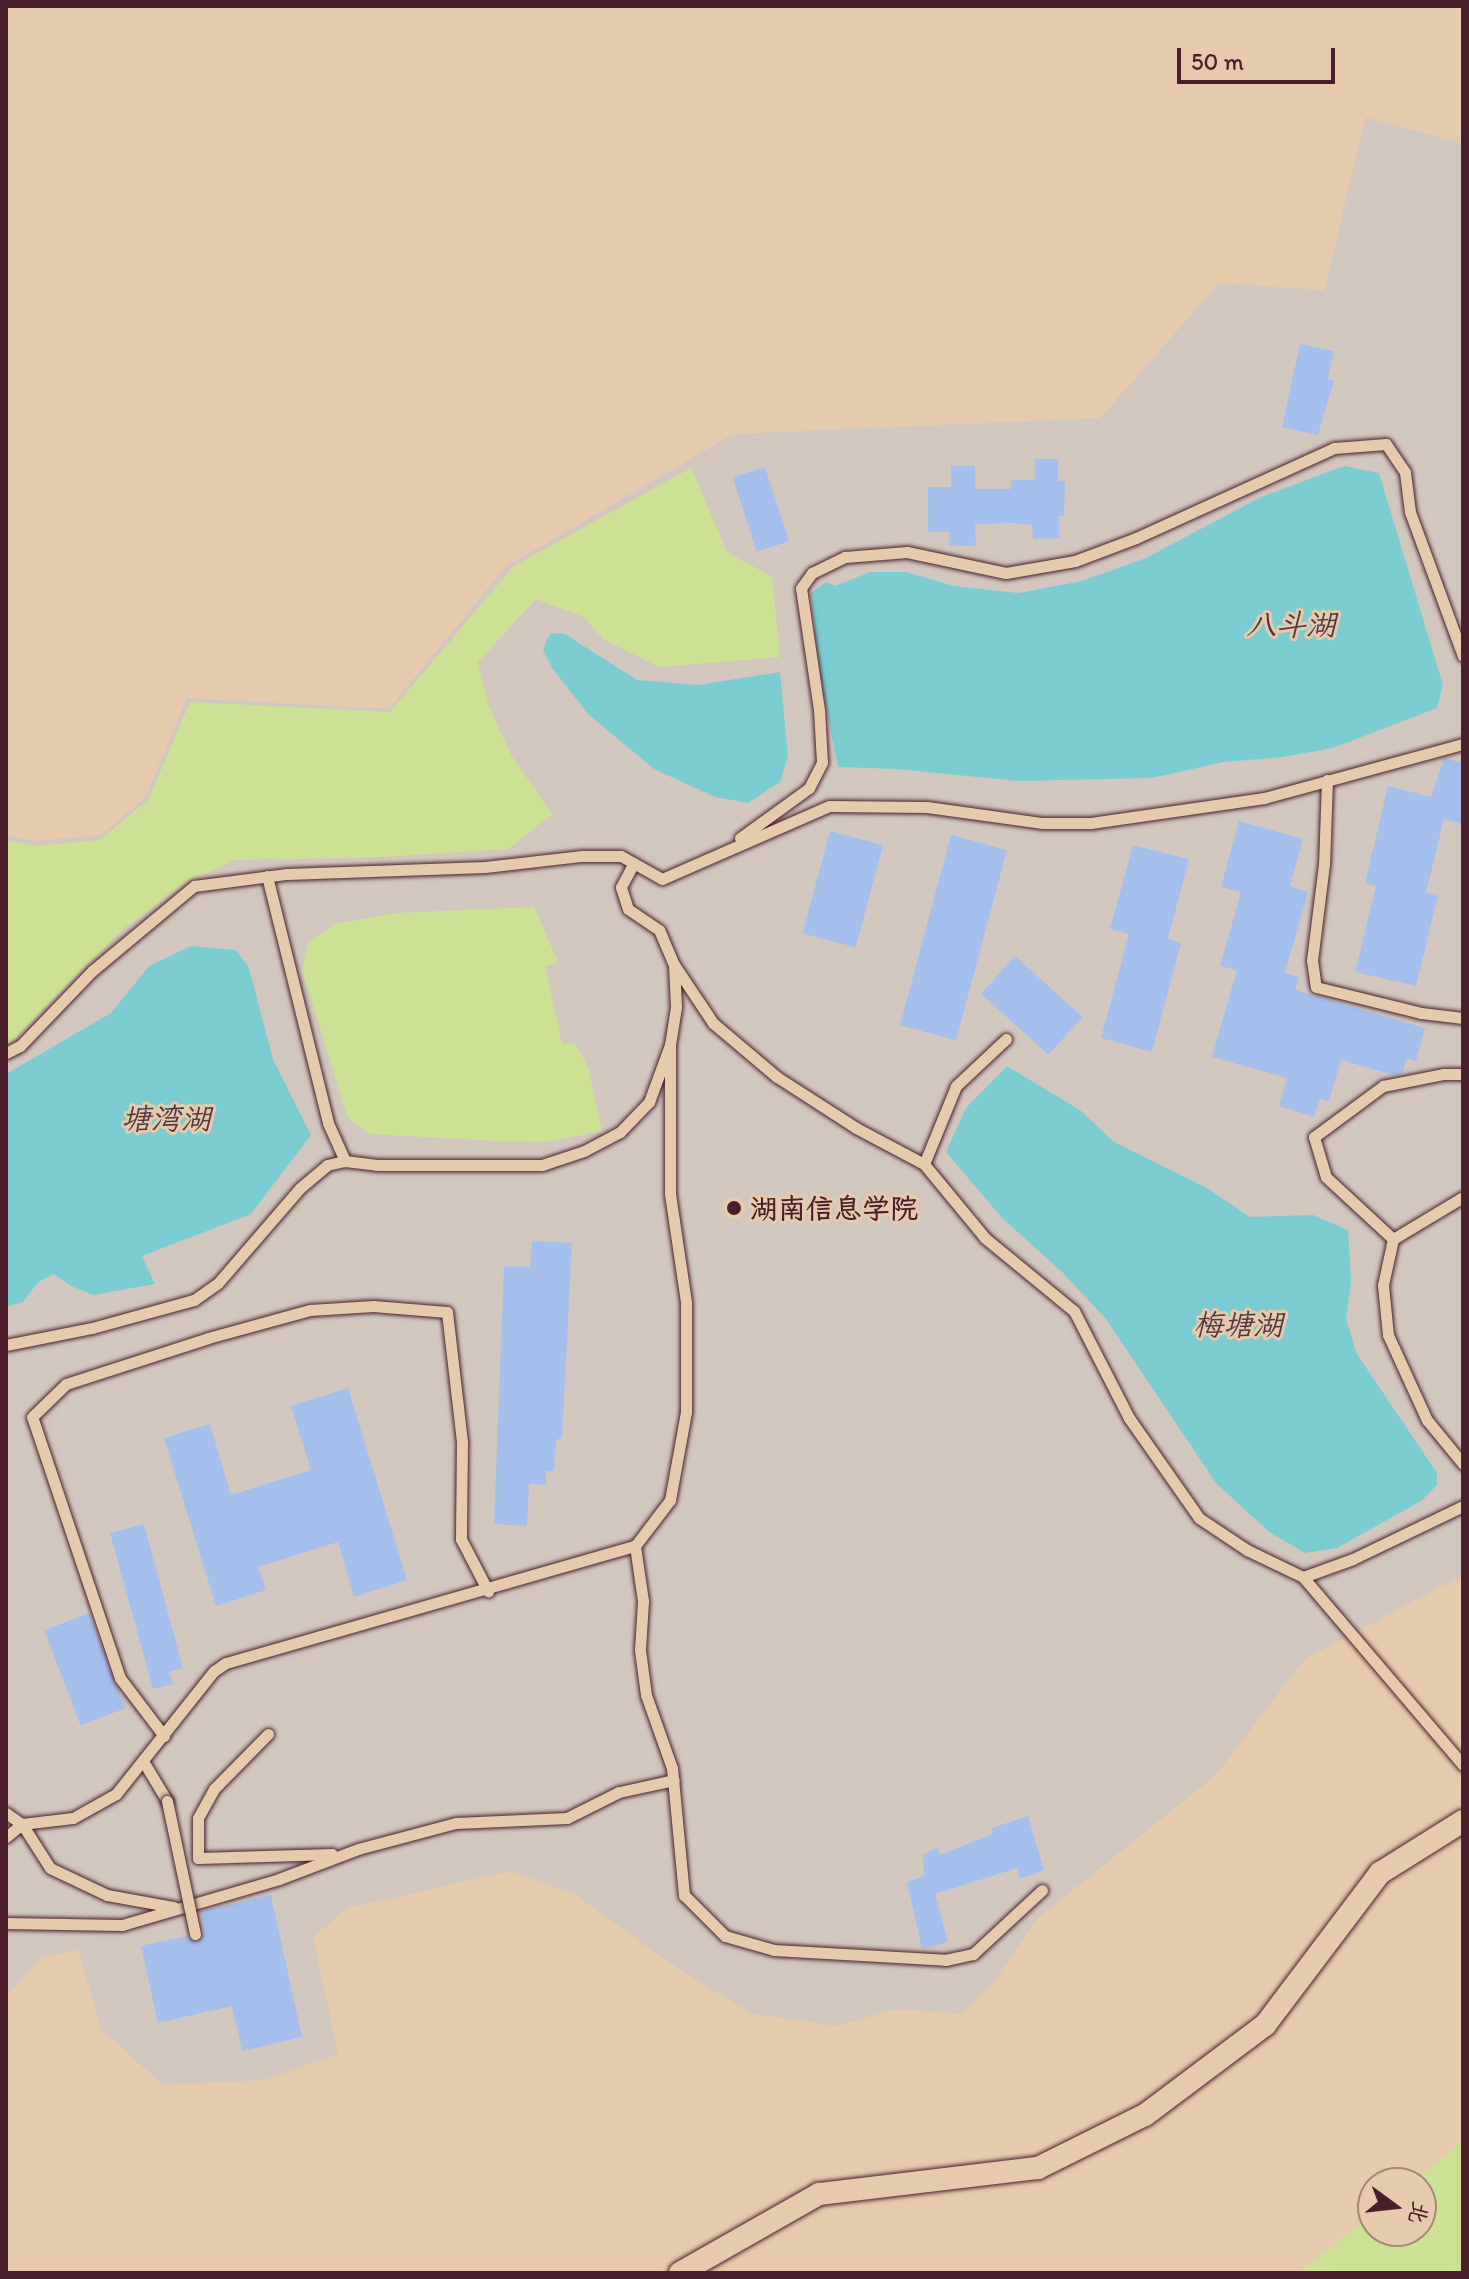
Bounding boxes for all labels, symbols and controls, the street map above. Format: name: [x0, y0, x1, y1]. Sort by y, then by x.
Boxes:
scale bar: [1181, 32, 1339, 82]
text: 50 m: [1191, 47, 1244, 76]
water label: 八斗湖: [1246, 607, 1336, 643]
water label: 塘湾湖: [121, 1101, 211, 1137]
place label: 湖南信息学院: [750, 1191, 918, 1225]
marker: 湖南信息学院: [725, 1199, 743, 1217]
water label: 梅塘湖: [1193, 1307, 1283, 1343]
north arrow: [1357, 2167, 1437, 2247]
text: 北: [1403, 2199, 1435, 2227]

